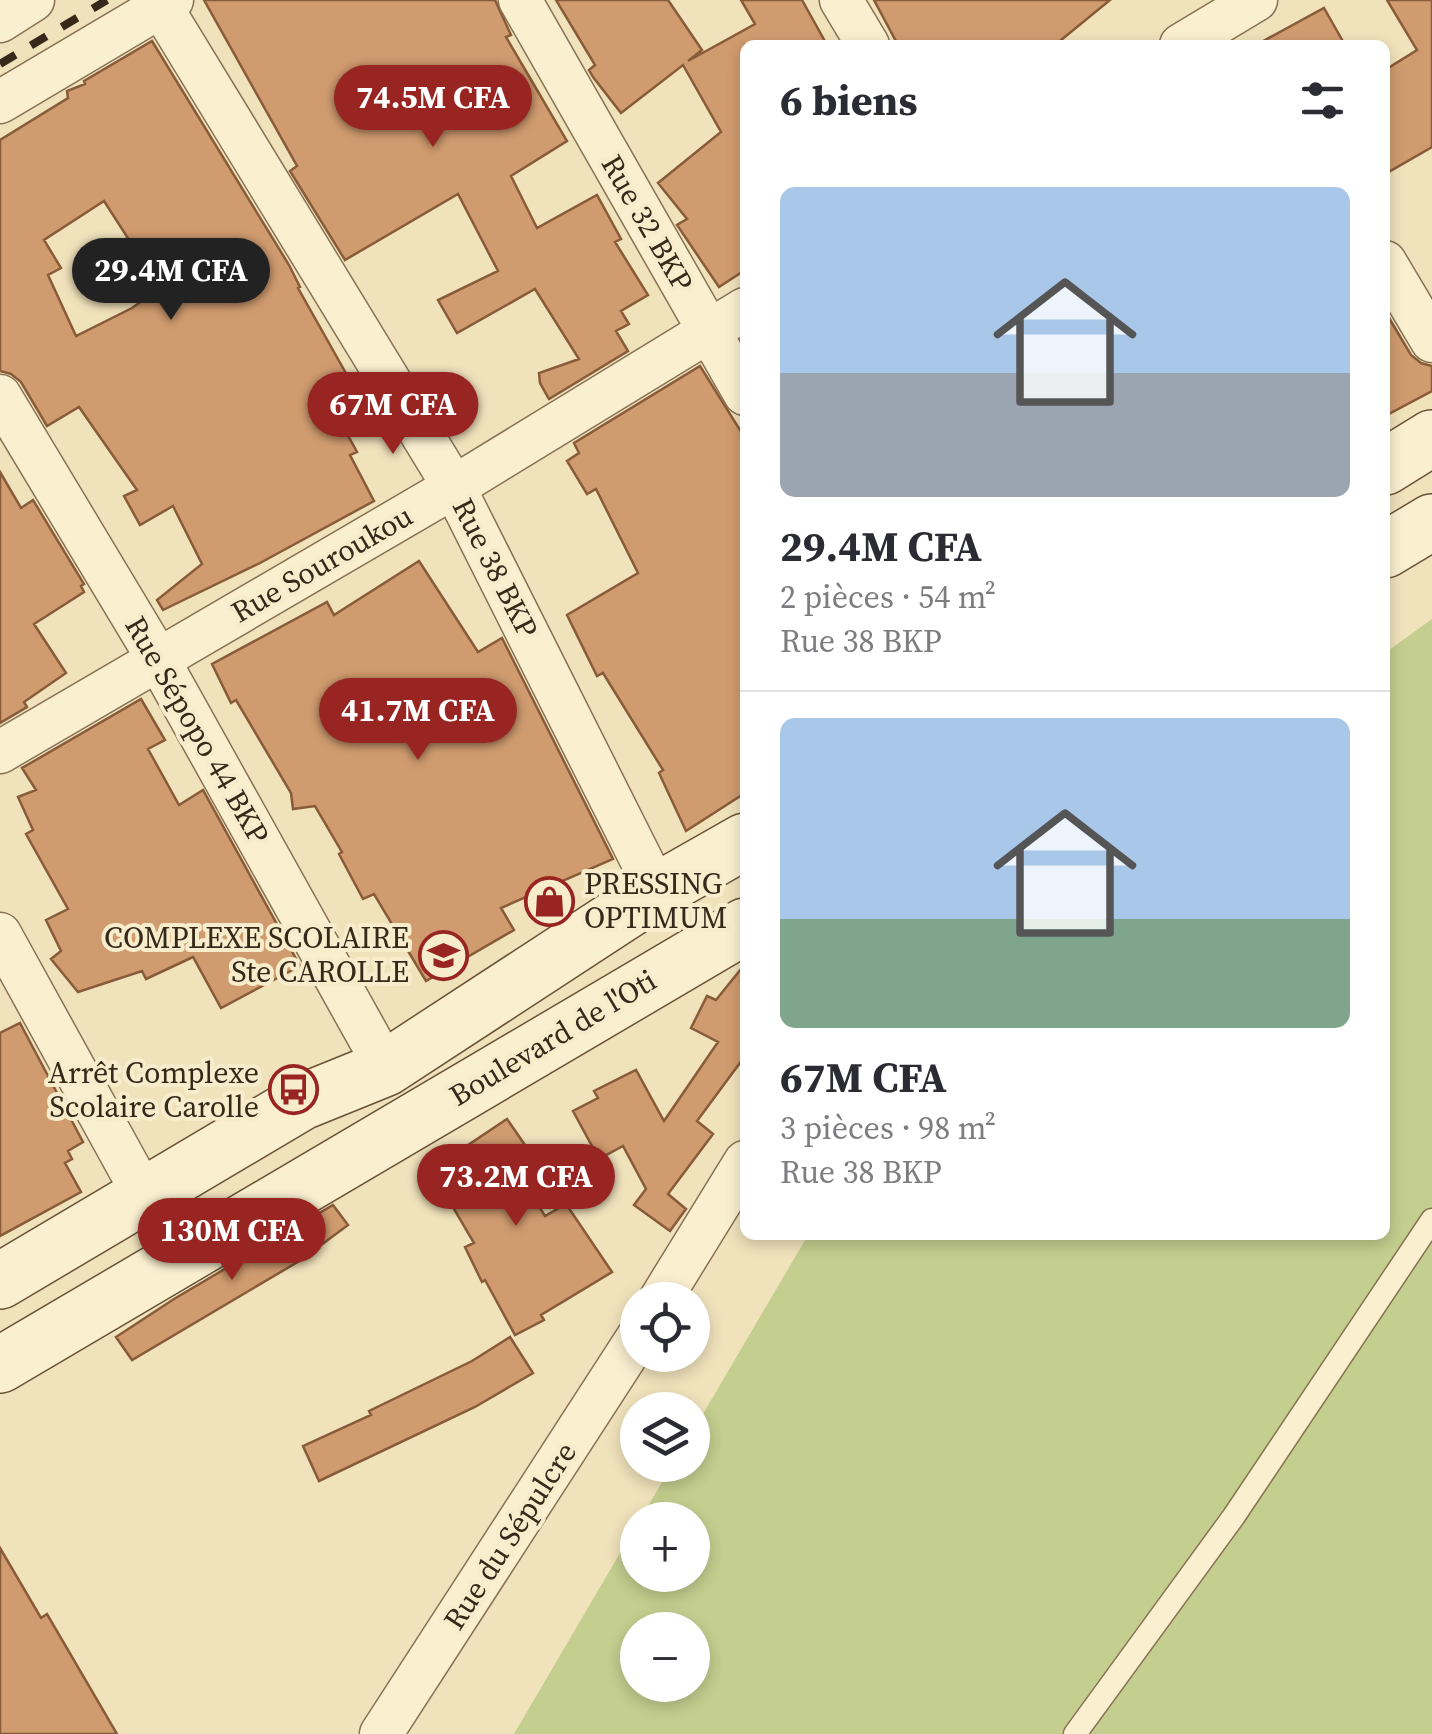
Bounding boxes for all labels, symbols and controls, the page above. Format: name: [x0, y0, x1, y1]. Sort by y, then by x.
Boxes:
pin: 74.5M CFA: [319, 65, 547, 150]
text: 6 biens: [780, 71, 918, 129]
icon: filters: [1295, 73, 1350, 128]
text: 74.5M CFA: [356, 75, 510, 119]
street label: Rue 32 BKP: [592, 147, 703, 299]
pin: 29.4M CFA: [57, 238, 285, 323]
text: 29.4M CFA: [94, 248, 248, 292]
icon: home: [975, 252, 1155, 432]
pin: 67M CFA: [301, 372, 485, 457]
text: 67M CFA: [329, 382, 457, 426]
street label: Rue 38 BKP: [443, 491, 548, 645]
street label: Rue Souroukou: [223, 495, 420, 632]
text: 29.4M CFA: [780, 517, 982, 575]
text: 2 pièces · 54 m²: [780, 575, 996, 619]
street label: Rue Sépopo 44 BKP: [116, 608, 279, 851]
text: Rue 38 BKP: [780, 619, 942, 663]
pin: 41.7M CFA: [304, 678, 532, 763]
text: 41.7M CFA: [341, 688, 495, 732]
icon: home: [975, 783, 1155, 963]
place label: PRESSING OPTIMUM: [584, 863, 727, 938]
shop icon: PRESSING OPTIMUM: [523, 875, 575, 927]
place label: COMPLEXE SCOLAIRE Ste CAROLLE: [104, 917, 409, 992]
school or university icon: COMPLEXE SCOLAIRE Ste CAROLLE: [418, 929, 470, 981]
street label: Boulevard de l'Oti: [442, 960, 664, 1116]
text: 67M CFA: [780, 1048, 947, 1106]
place label: Arrêt Complexe Scolaire Carolle: [48, 1052, 259, 1127]
bus stop icon: Arrêt Complexe Scolaire Carolle: [268, 1064, 320, 1116]
text: 3 pièces · 98 m²: [780, 1106, 996, 1150]
pin: 73.2M CFA: [402, 1144, 630, 1229]
text: Rue 38 BKP: [780, 1150, 942, 1194]
text: 73.2M CFA: [439, 1154, 593, 1198]
pin: 130M CFA: [129, 1198, 335, 1283]
text: 130M CFA: [160, 1208, 304, 1252]
map controls: [620, 1282, 710, 1702]
button: locate: [620, 1282, 710, 1372]
button: layers: [620, 1392, 710, 1482]
street label: Rue du Sépulcre: [434, 1434, 586, 1638]
button: +: [620, 1502, 710, 1592]
button: −: [620, 1612, 710, 1702]

